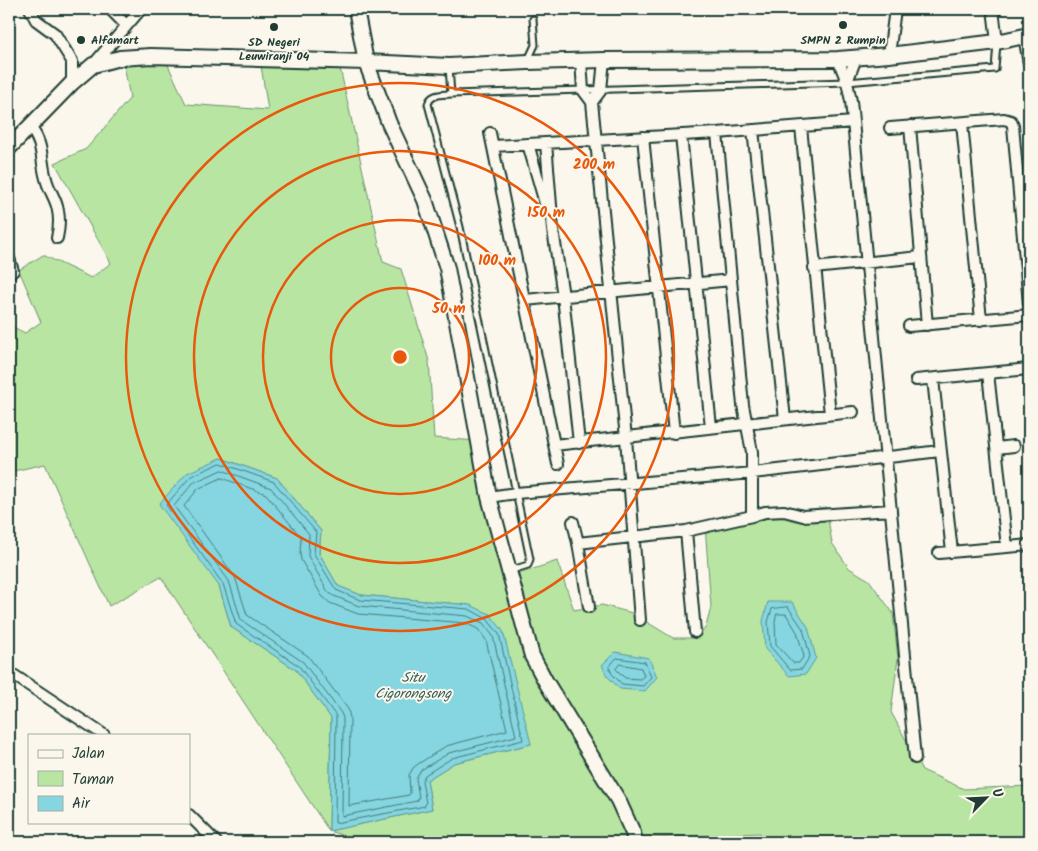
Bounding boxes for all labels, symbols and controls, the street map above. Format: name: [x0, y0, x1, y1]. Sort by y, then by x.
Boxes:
marker: SMPN 2 Rumpin: [837, 19, 849, 31]
marker: SD Negeri Leuwiranji 04: [268, 21, 280, 33]
place label: Alfamart: [91, 31, 139, 50]
place label: SMPN 2 Rumpin: [800, 31, 886, 50]
place label: SD Negeri Leuwiranji 04: [239, 33, 310, 66]
marker: Alfamart: [75, 34, 87, 46]
text: 200 m: [573, 153, 615, 177]
text: 150 m: [527, 201, 565, 225]
text: 100 m: [478, 249, 516, 273]
text: 50 m: [431, 297, 466, 321]
centre of rings: [391, 348, 409, 366]
water label: Situ Cigorongsong: [375, 667, 452, 705]
legend: [28, 734, 190, 824]
text: Jalan: [72, 742, 105, 766]
text: Taman: [72, 768, 114, 792]
north arrow: [960, 774, 1010, 824]
text: U: [985, 785, 1009, 802]
text: Air: [72, 792, 91, 816]

